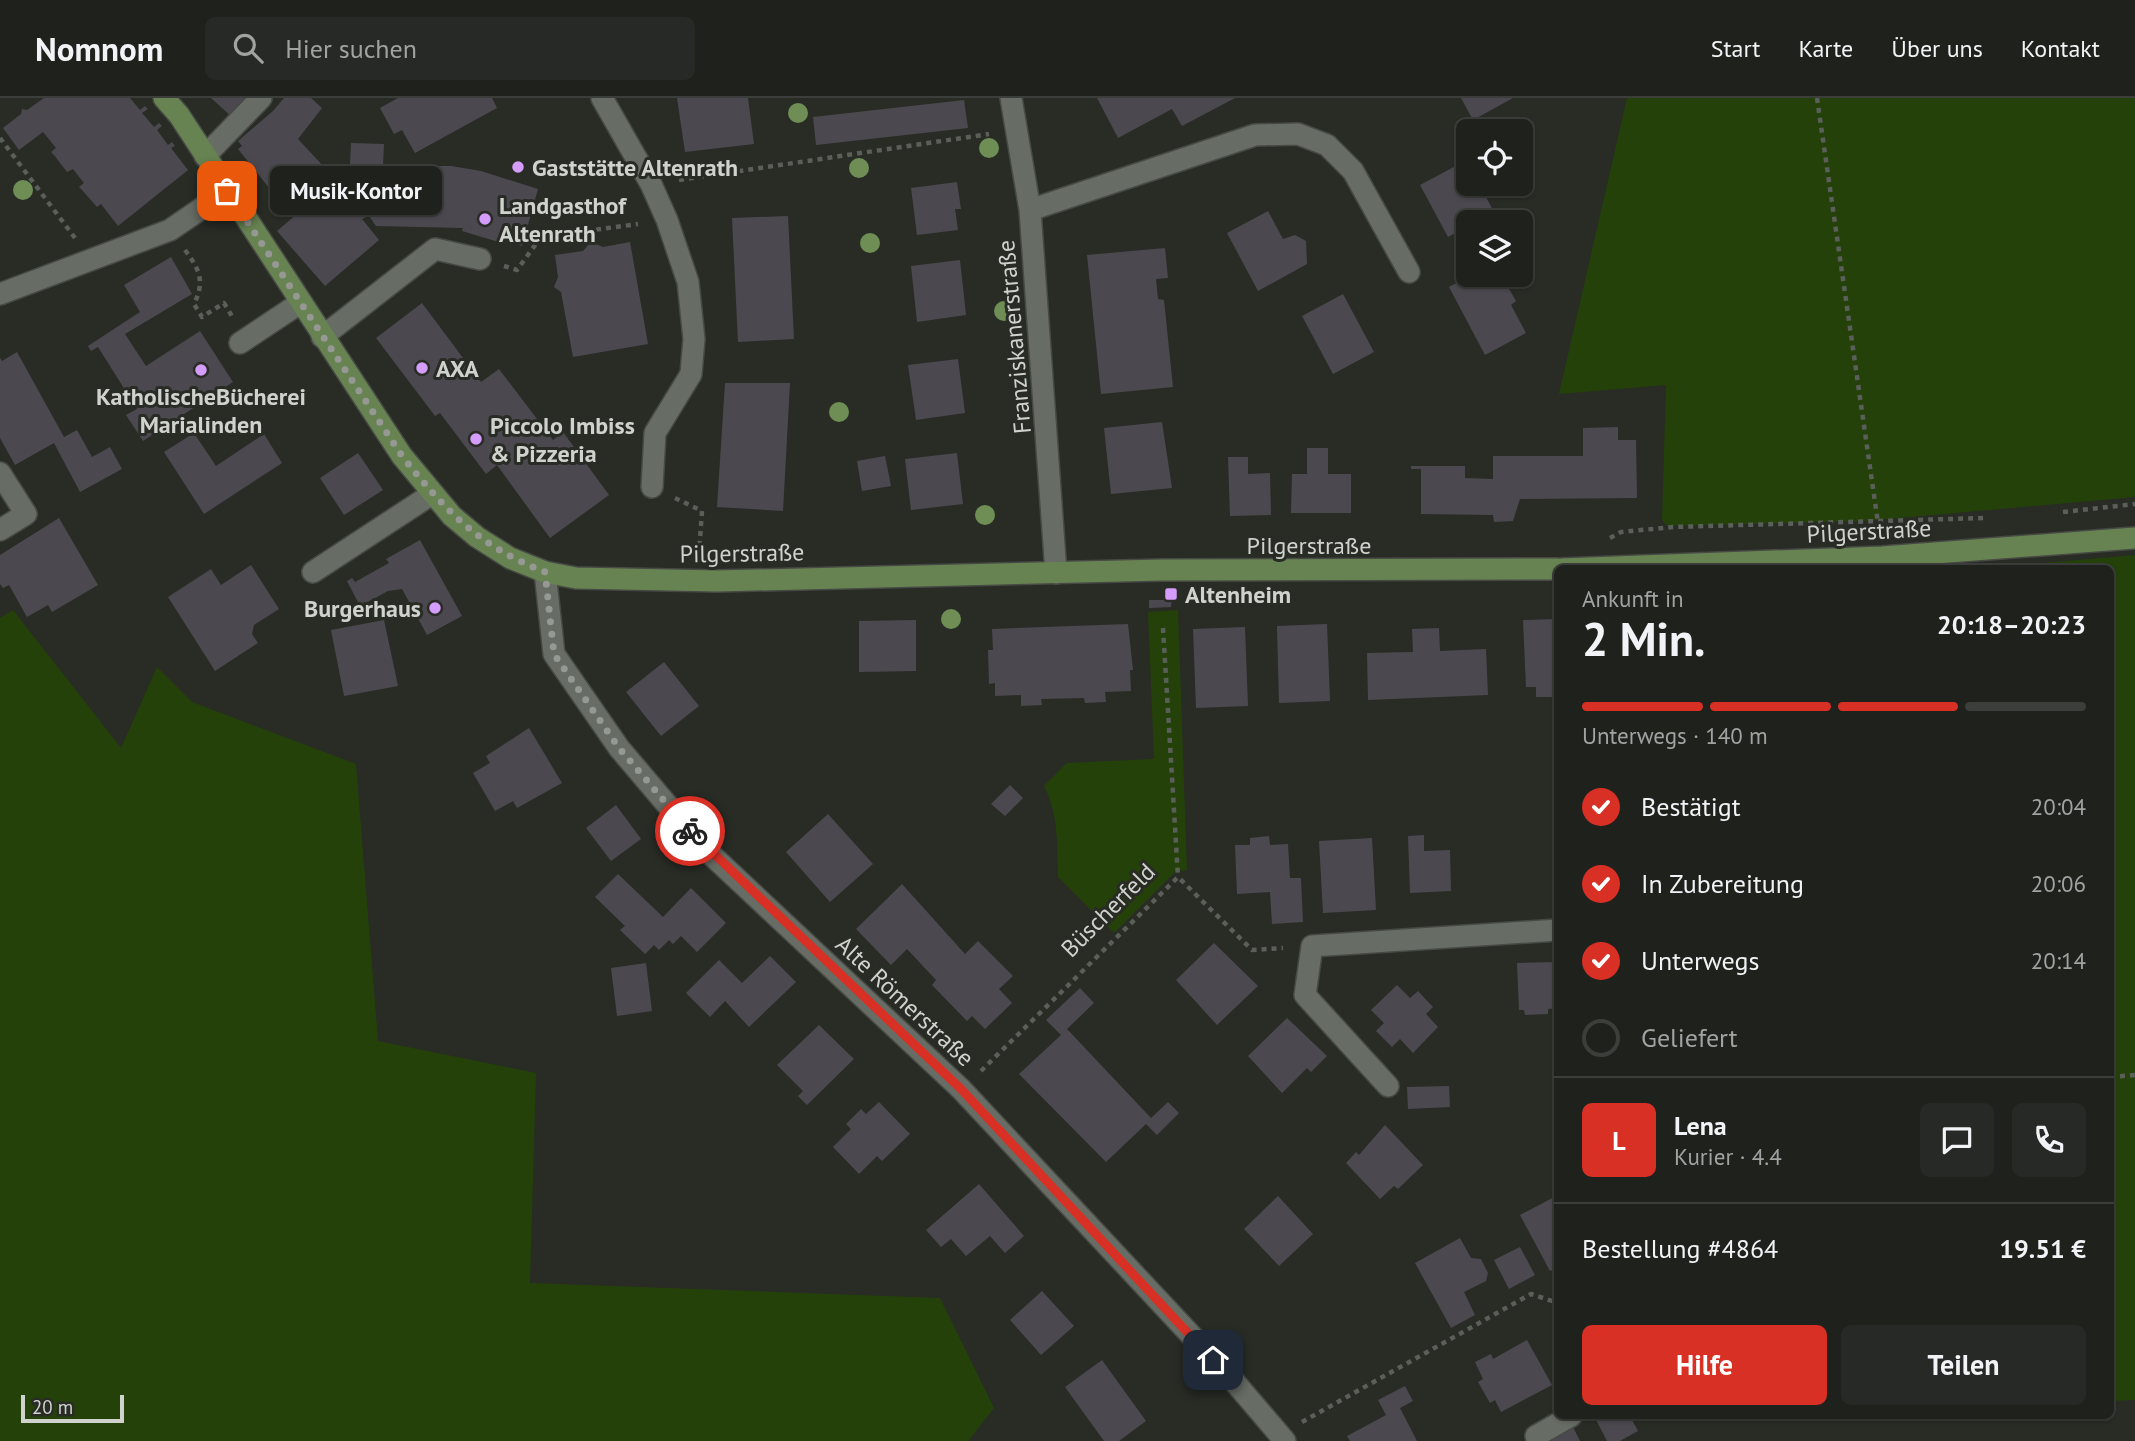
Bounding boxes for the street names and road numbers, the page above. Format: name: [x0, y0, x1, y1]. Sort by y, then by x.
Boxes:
street label: Franziskanerstraße: [990, 239, 1038, 435]
street label: Pilgerstraße: [1806, 512, 1932, 550]
street label: Pilgerstraße: [1247, 530, 1371, 561]
street label: Pilgerstraße: [679, 536, 805, 570]
street label: Büscherfeld: [1054, 856, 1162, 964]
street label: Alte Römerstraße: [829, 929, 981, 1073]

